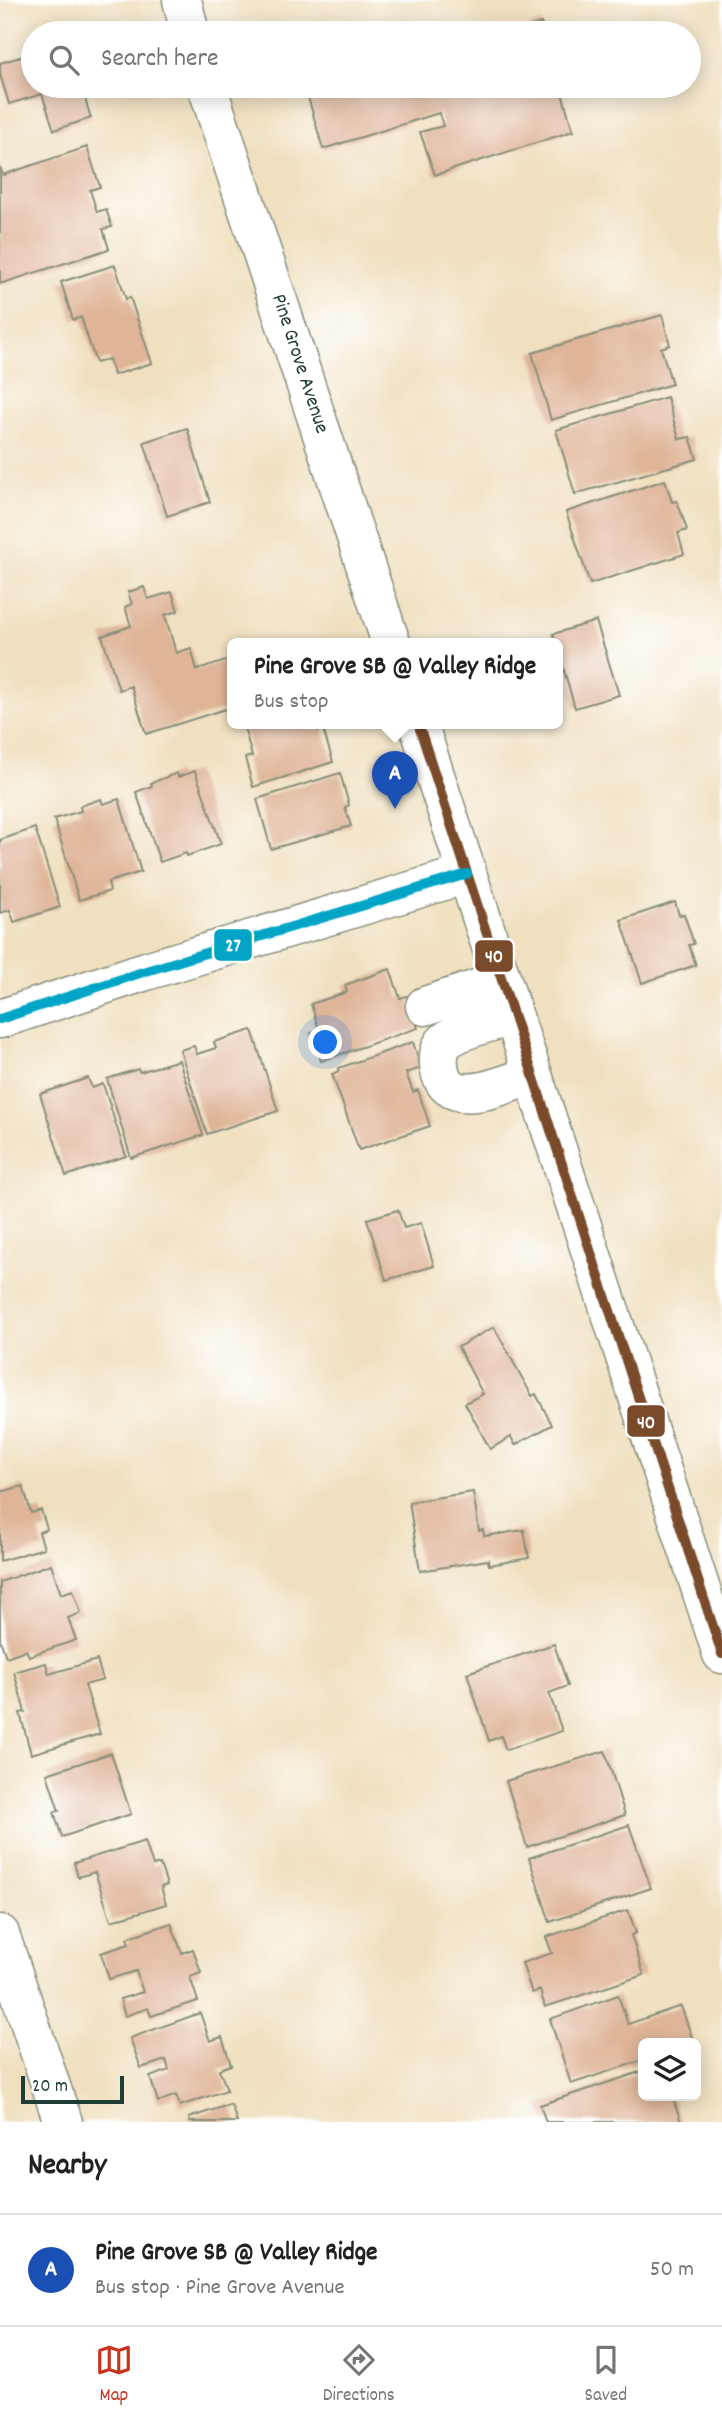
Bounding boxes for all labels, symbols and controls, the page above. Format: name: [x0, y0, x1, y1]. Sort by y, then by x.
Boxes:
search box: [21, 21, 701, 98]
icon: search: [45, 41, 83, 79]
text: Search here: [101, 41, 219, 78]
street label: Pine Grove Avenue: [262, 290, 336, 438]
popup: [227, 638, 563, 729]
text: Pine Grove SB @ Valley Ridge: [254, 649, 536, 686]
text: Bus stop: [254, 686, 329, 719]
pin: A: [372, 751, 418, 809]
line badge: 27: [213, 928, 253, 962]
text: 27: [225, 934, 241, 961]
line badge: 40: [474, 939, 514, 973]
text: 40: [485, 945, 503, 972]
your location: [308, 1025, 342, 1059]
line badge: 40: [626, 1404, 666, 1438]
text: 40: [637, 1411, 655, 1438]
map controls: [638, 2038, 701, 2101]
button: layers: [638, 2038, 701, 2101]
scale bar: [21, 2073, 124, 2105]
text: 20 m: [32, 2074, 68, 2101]
text: Nearby: [28, 2146, 106, 2189]
text: Pine Grove SB @ Valley Ridge: [95, 2235, 378, 2272]
text: A: [45, 2254, 57, 2287]
text: 50 m: [650, 2254, 694, 2287]
text: Bus stop · Pine Grove Avenue: [95, 2272, 345, 2305]
tab: Map: [95, 2341, 133, 2410]
tab: Directions: [323, 2341, 395, 2410]
tab: Saved: [585, 2341, 627, 2410]

